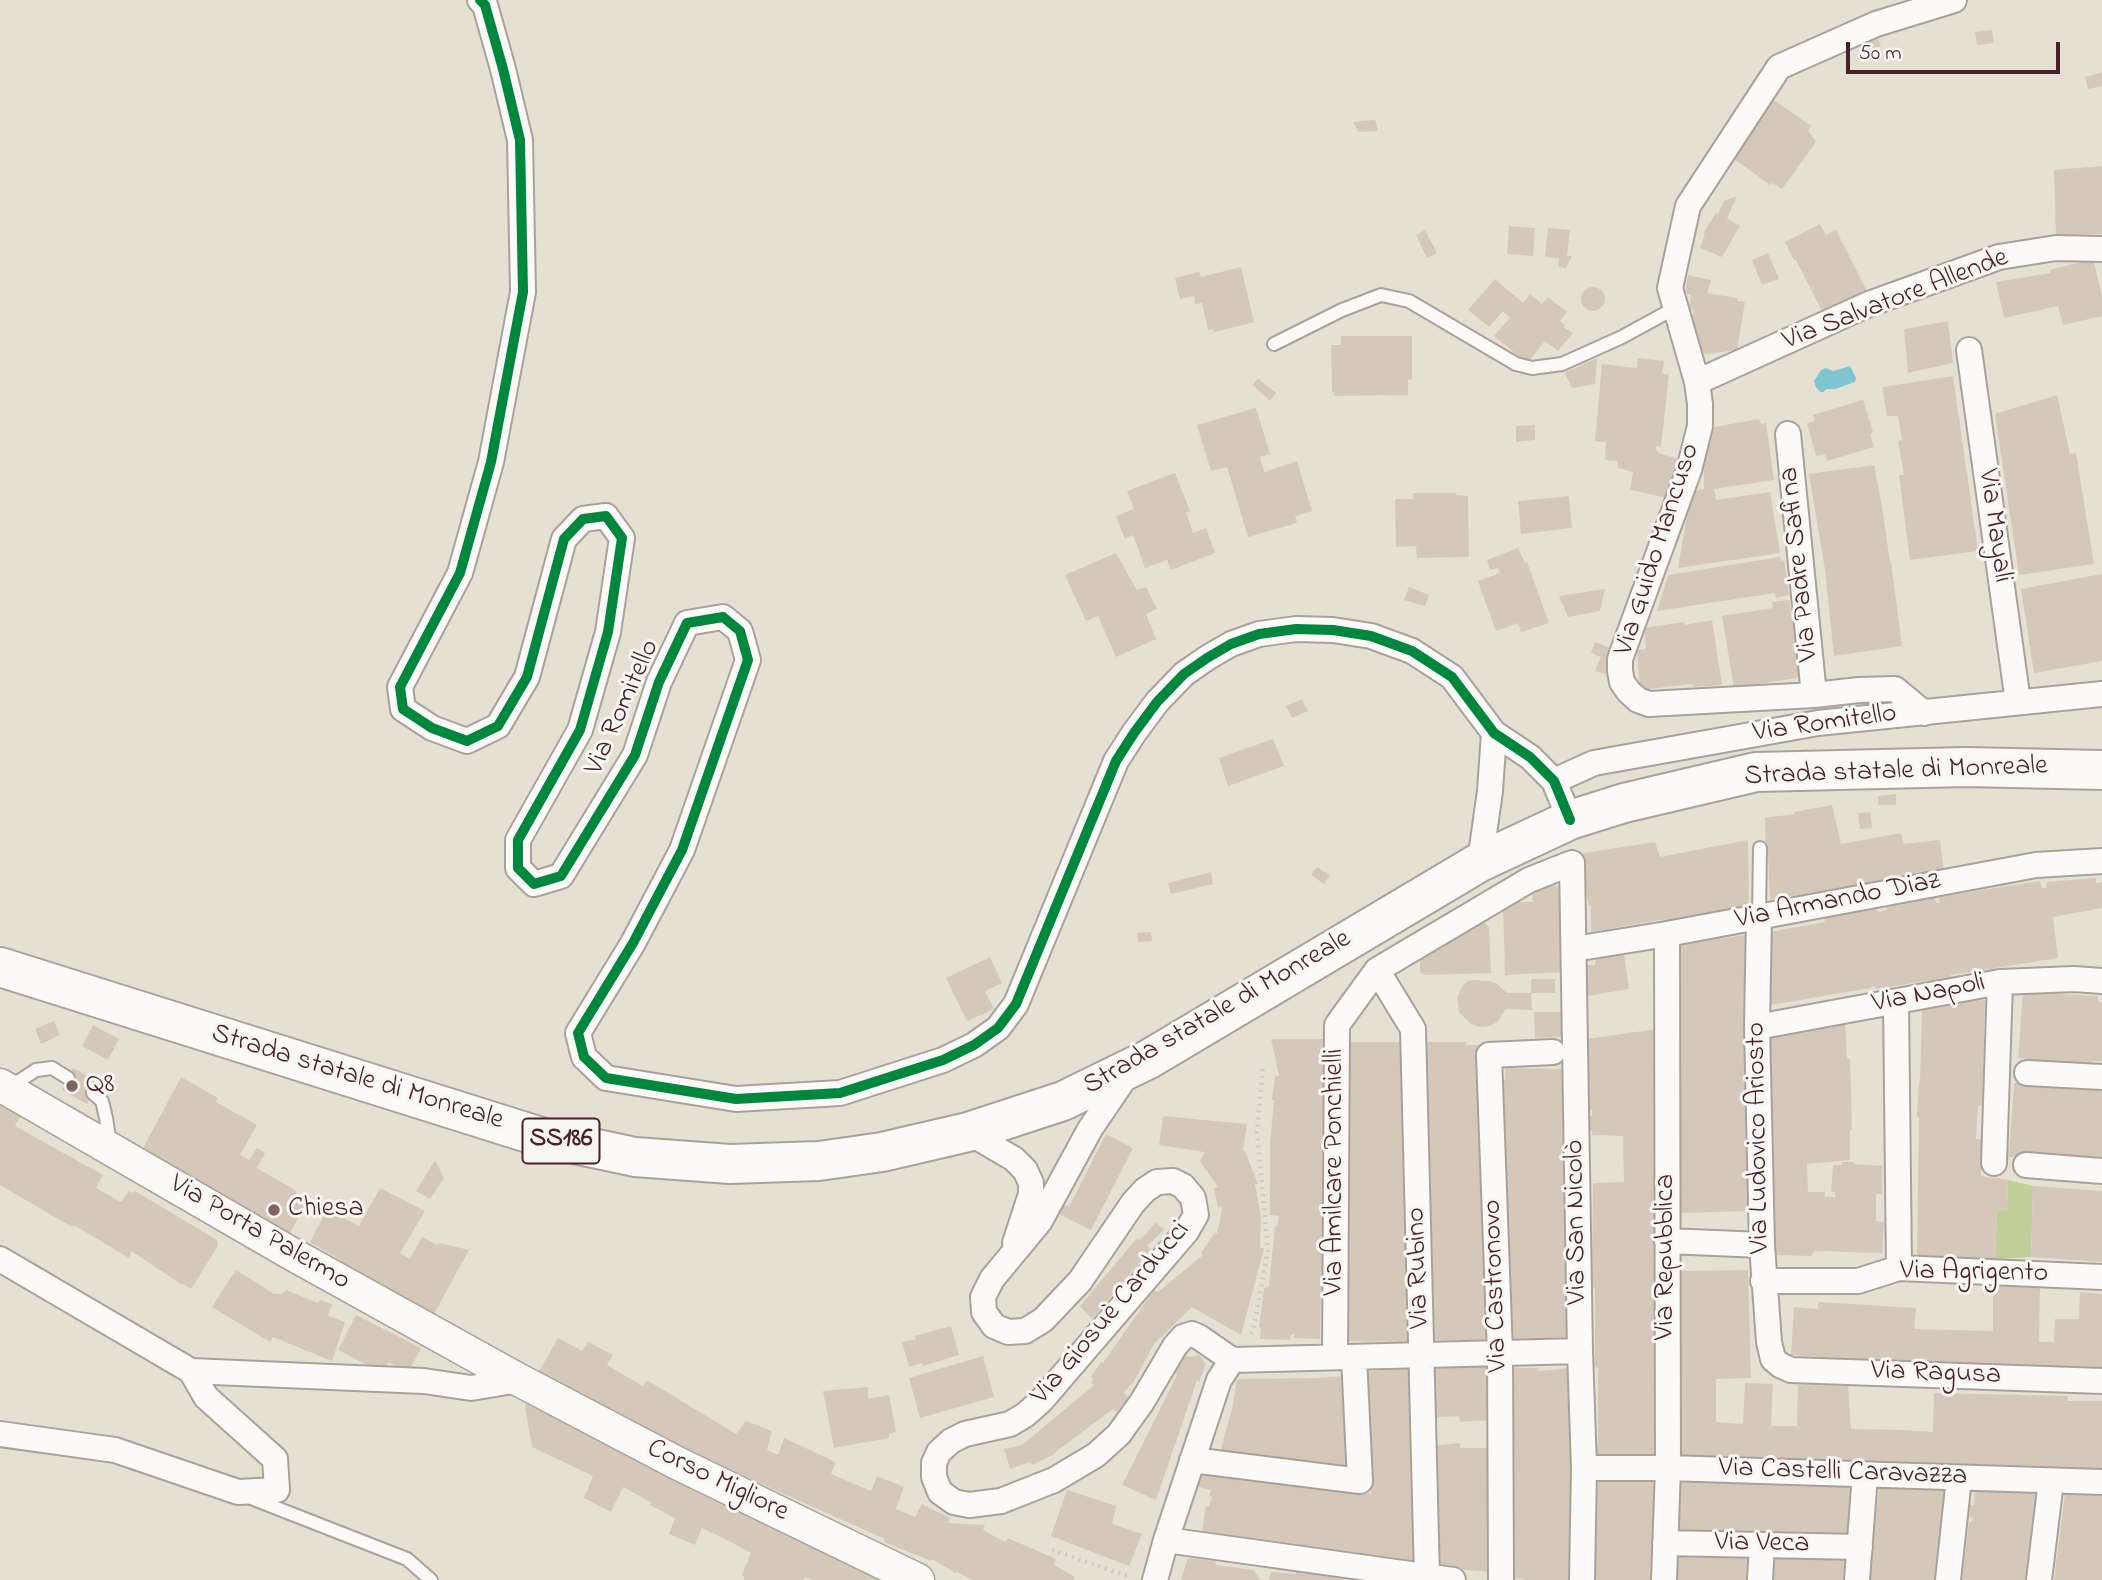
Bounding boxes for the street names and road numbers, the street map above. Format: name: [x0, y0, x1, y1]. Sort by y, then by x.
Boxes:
street label: Via Salvatore Allende: [1778, 243, 2014, 359]
street label: Via Guido Mancuso: [1609, 440, 1709, 660]
street label: Via Padre Safina: [1774, 465, 1828, 663]
street label: Via Mayali: [1968, 467, 2018, 585]
street label: Via Romitello: [579, 635, 669, 781]
street label: Via Romitello: [1751, 698, 1899, 752]
street label: Strada statale di Monreale: [1744, 751, 2048, 795]
street label: Via Armando Diaz: [1733, 866, 1943, 938]
street label: Strada statale di Monreale: [1078, 924, 1358, 1104]
street label: Via Napoli: [1870, 968, 1988, 1022]
street label: Strada statale di Monreale: [207, 1019, 507, 1139]
street label: Via Ludovico Ariosto: [1741, 1022, 1779, 1254]
street label: Via Amilcare Ponchielli: [1319, 1049, 1353, 1295]
road number: SS186: [522, 1118, 600, 1164]
street label: Via San Nicolò: [1560, 1139, 1596, 1305]
street label: Via Porta Palermo: [163, 1169, 355, 1299]
street label: Via Repubblica: [1650, 1174, 1684, 1340]
street label: Via Castronovo: [1477, 1199, 1517, 1373]
street label: Via Rubino: [1401, 1207, 1439, 1329]
street label: Via Giosuè Carducci: [1025, 1215, 1199, 1413]
street label: Via Agrigento: [1900, 1256, 2048, 1292]
street label: Via Ragusa: [1870, 1356, 2002, 1394]
street label: Corso Migliore: [641, 1433, 793, 1531]
street label: Via Castelli Caravazza: [1718, 1453, 1968, 1495]
street label: Via Veca: [1714, 1527, 1810, 1563]

